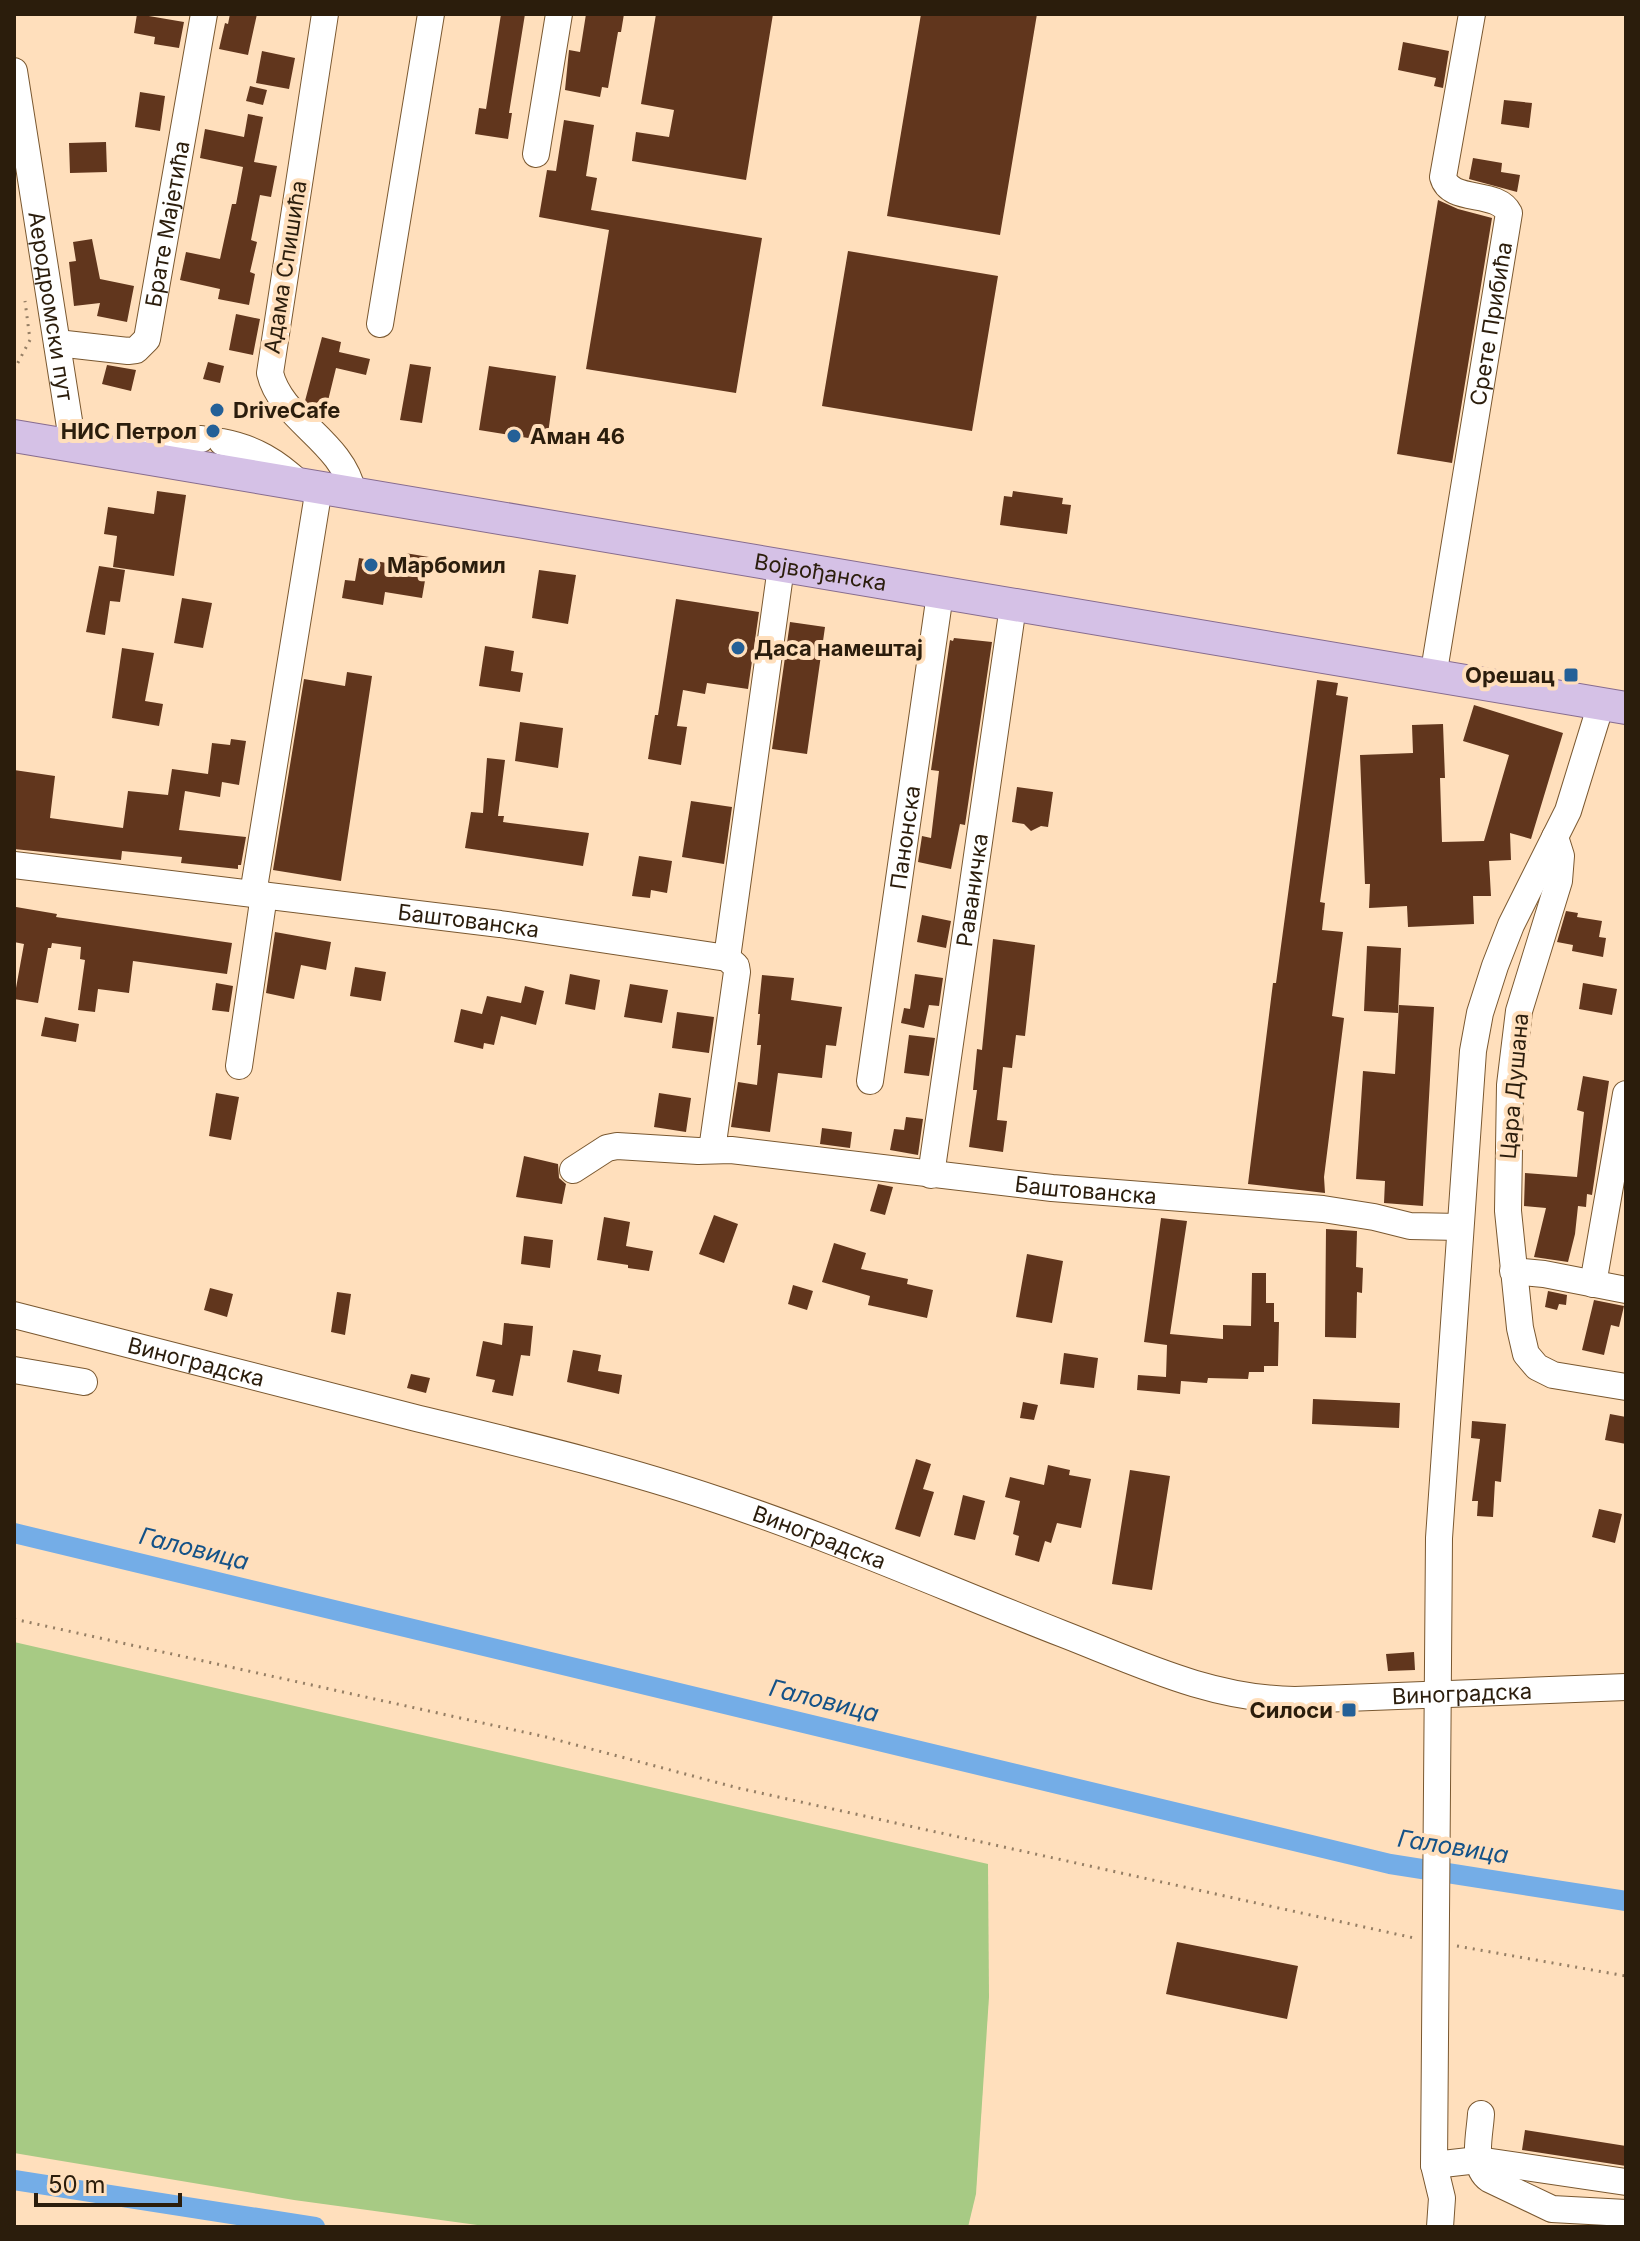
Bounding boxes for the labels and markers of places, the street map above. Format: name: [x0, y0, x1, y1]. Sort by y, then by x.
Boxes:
place label: DriveCafe: [233, 397, 340, 423]
marker: DriveCafe: [208, 401, 226, 419]
place label: НИС Петрол: [61, 418, 197, 444]
marker: НИС Петрол: [204, 422, 222, 440]
place label: Аман 46: [530, 423, 625, 449]
marker: Аман 46: [505, 427, 523, 445]
place label: Марбомил: [387, 552, 506, 578]
marker: Марбомил: [362, 556, 380, 574]
place label: Даса намештај: [754, 635, 923, 661]
marker: Даса намештај: [729, 639, 747, 657]
place label: Орешац: [1465, 662, 1555, 688]
marker: Орешац: [1562, 666, 1580, 684]
place label: Силоси: [1250, 1697, 1333, 1723]
marker: Силоси: [1340, 1701, 1358, 1719]

